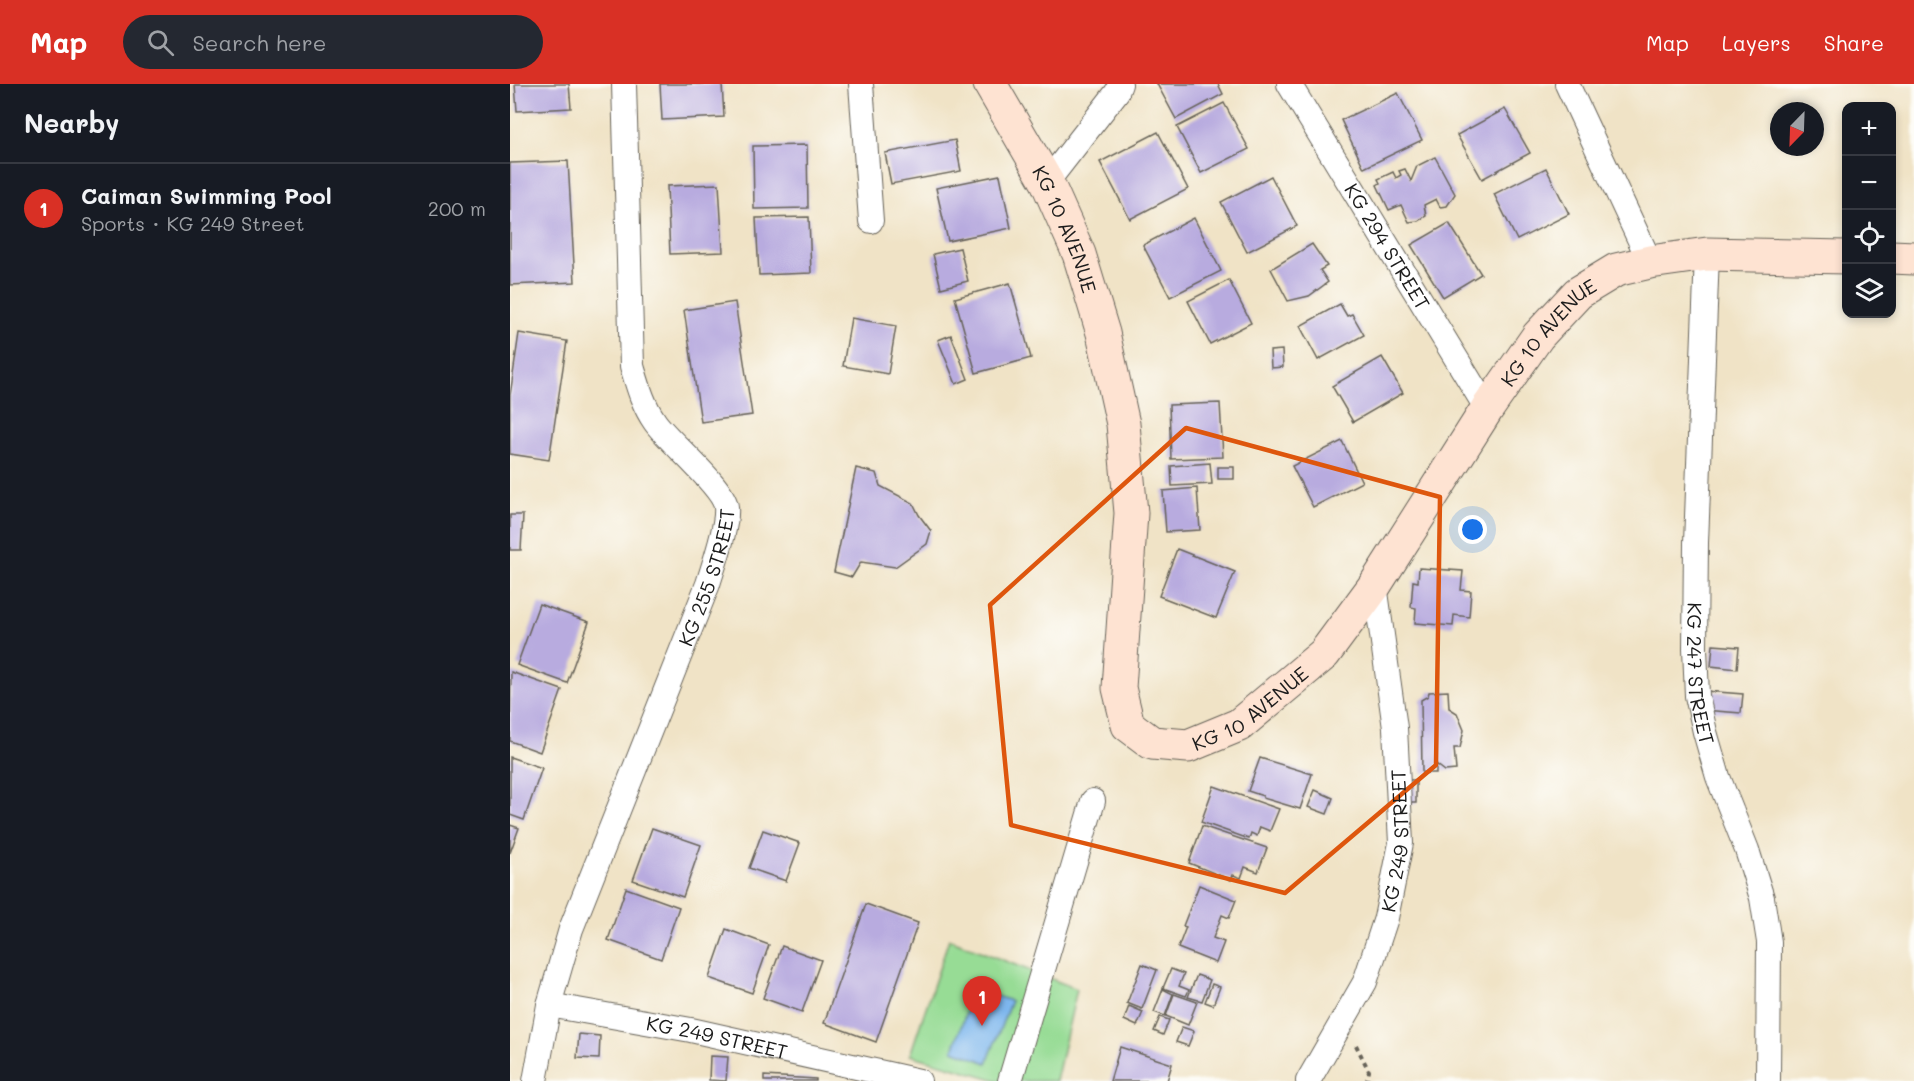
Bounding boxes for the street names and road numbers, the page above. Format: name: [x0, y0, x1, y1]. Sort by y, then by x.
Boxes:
street label: KG 10 AVENUE: [1027, 161, 1103, 296]
street label: KG 294 STREET: [1339, 178, 1436, 314]
street label: KG 10 AVENUE: [1494, 272, 1601, 391]
street label: KG 255 STREET: [672, 508, 739, 650]
street label: KG 247 STREET: [1682, 602, 1721, 748]
street label: KG 10 AVENUE: [1188, 660, 1313, 756]
street label: KG 249 STREET: [1375, 769, 1414, 914]
street label: KG 249 STREET: [644, 1009, 790, 1064]

